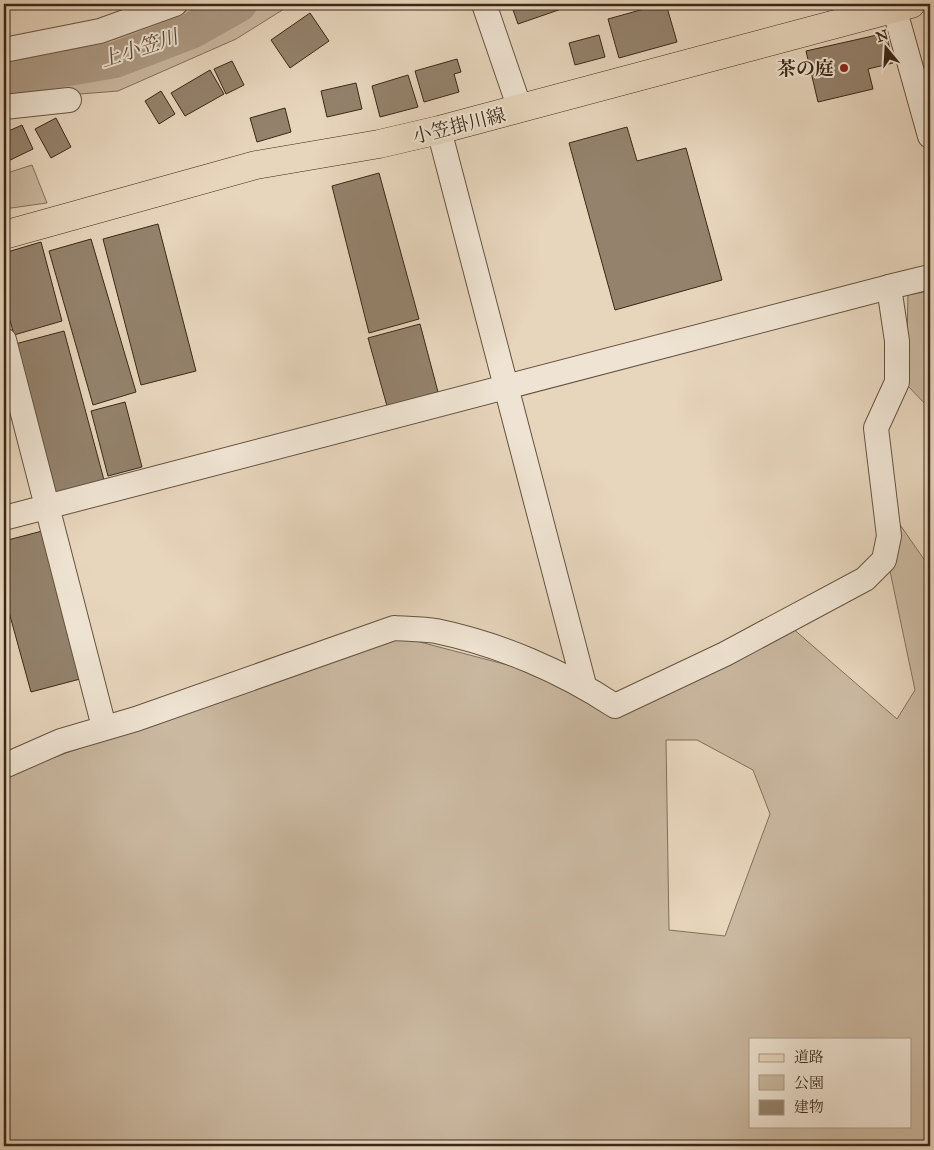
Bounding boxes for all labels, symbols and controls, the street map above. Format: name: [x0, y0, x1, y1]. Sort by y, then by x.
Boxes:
north arrow: [862, 22, 912, 72]
water label: 上小笠川: [97, 24, 183, 72]
text: N: [874, 26, 891, 46]
place label: 茶の庭: [777, 57, 834, 80]
marker: 茶の庭: [838, 62, 850, 74]
street label: 小笠掛川線: [410, 103, 508, 148]
legend: [749, 1038, 912, 1128]
text: 道路: [794, 1048, 824, 1066]
text: 公園: [794, 1074, 824, 1092]
text: 建物: [794, 1098, 824, 1116]

